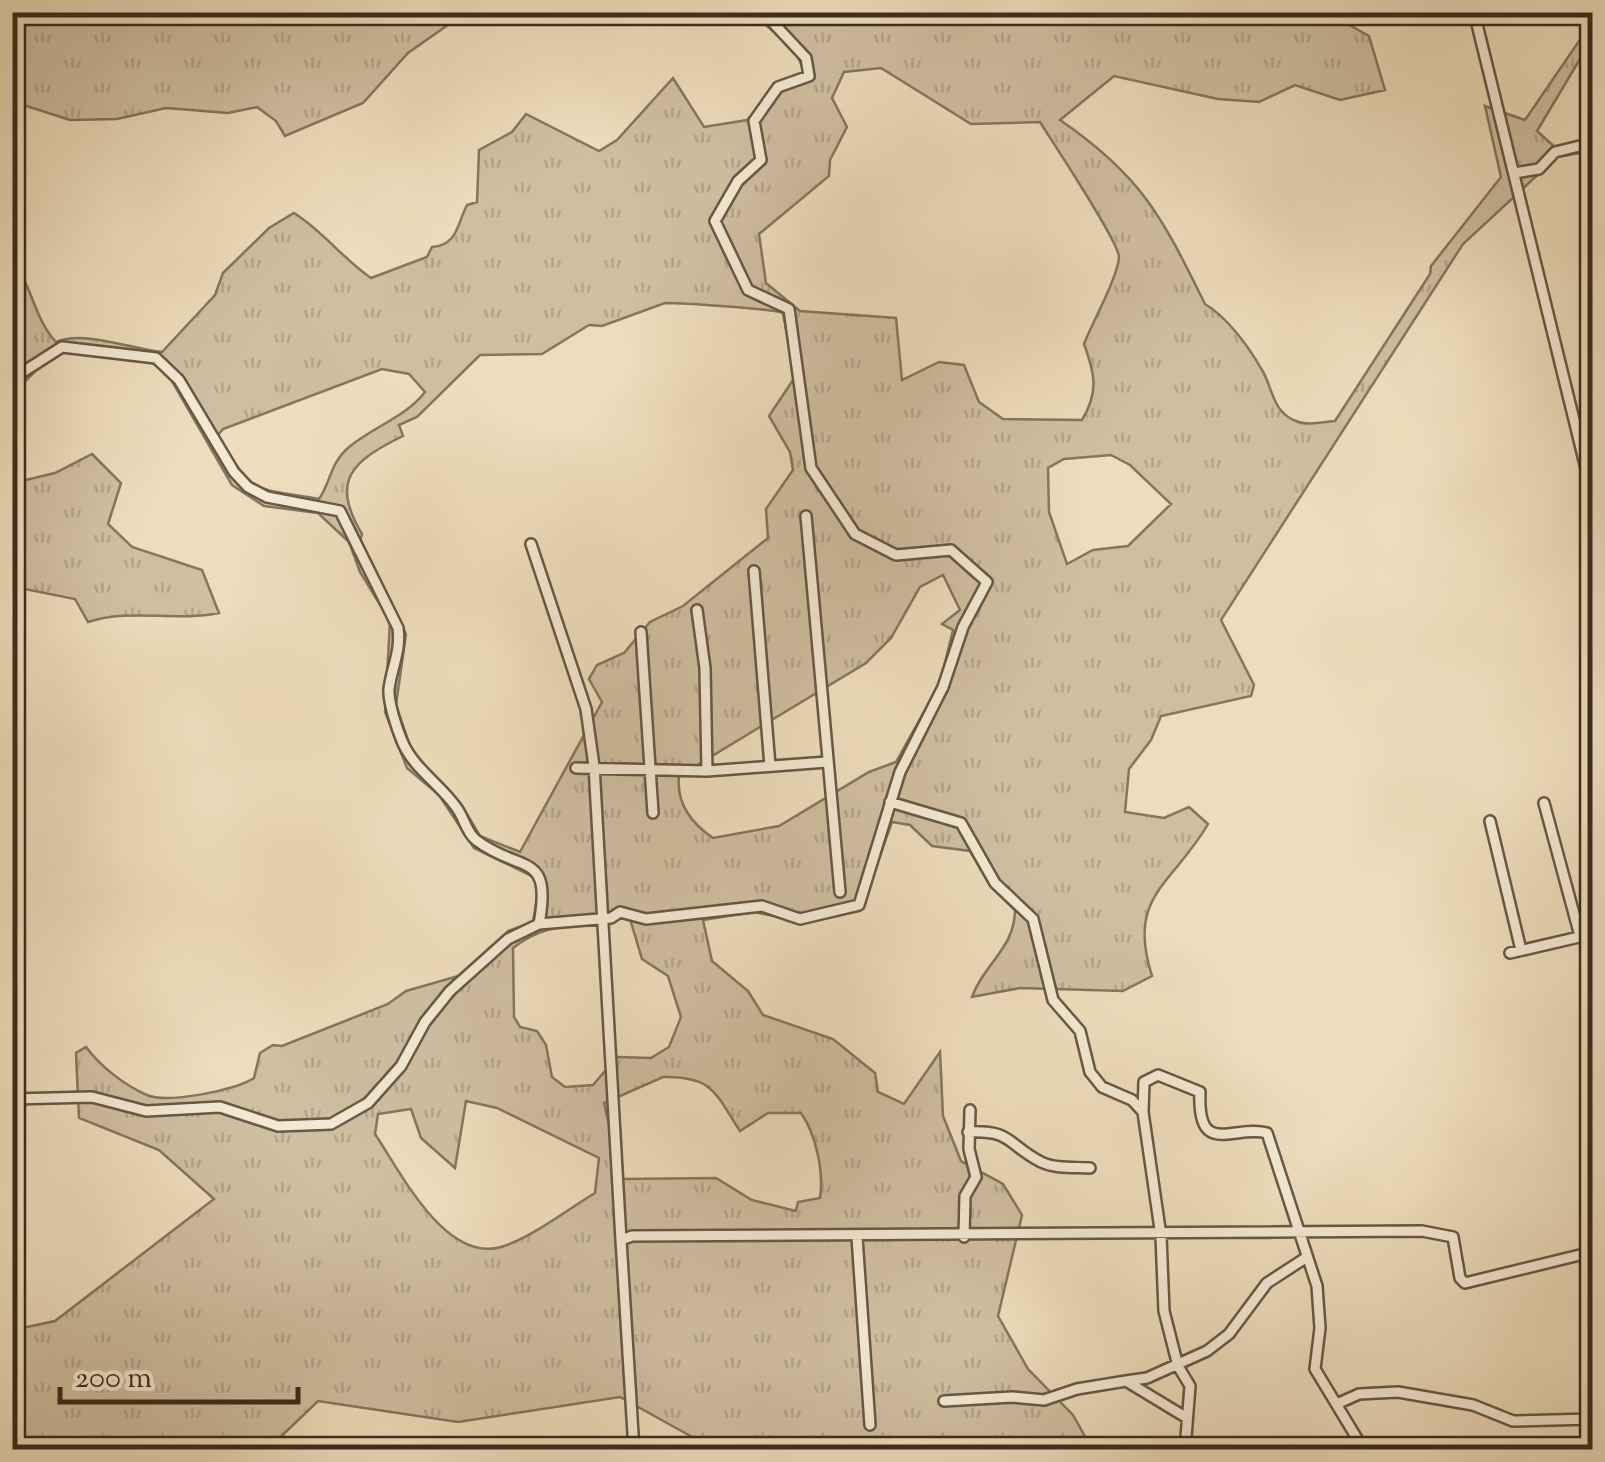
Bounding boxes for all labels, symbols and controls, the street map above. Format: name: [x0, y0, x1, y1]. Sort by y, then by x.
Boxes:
scale bar: [60, 1342, 298, 1404]
text: 200 m: [75, 1358, 152, 1401]

